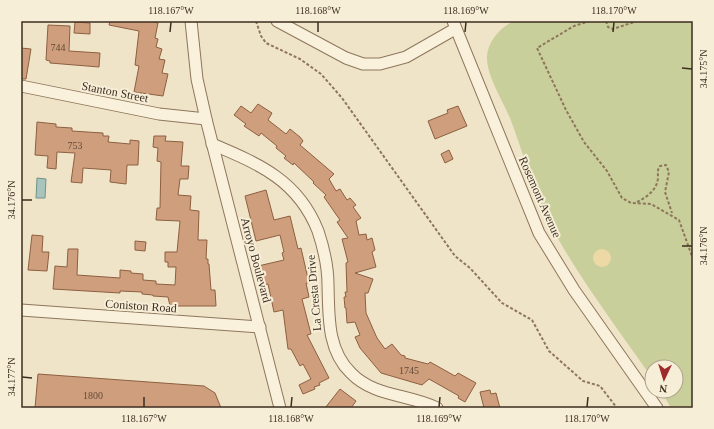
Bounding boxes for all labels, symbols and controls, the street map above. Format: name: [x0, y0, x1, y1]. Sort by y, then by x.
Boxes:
text: 118.167°W: [148, 5, 194, 16]
text: 118.168°W: [295, 5, 341, 16]
text: 118.169°W: [443, 5, 489, 16]
text: 118.170°W: [591, 5, 637, 16]
house number: 744: [51, 42, 66, 53]
text: 34.175°N: [698, 50, 709, 88]
street label: Stanton Street: [80, 79, 150, 105]
house number: 753: [68, 140, 83, 151]
street label: Rosemont Avenue: [516, 154, 564, 240]
text: 34.176°N: [6, 181, 17, 219]
street label: Arroyo Boulevard: [238, 216, 274, 304]
text: 34.176°N: [698, 227, 709, 265]
street label: La Cresta Drive: [304, 254, 324, 332]
street label: Coniston Road: [105, 297, 177, 315]
text: 34.177°N: [6, 358, 17, 396]
north arrow: [644, 359, 684, 399]
house number: 1745: [399, 365, 419, 376]
text: N: [659, 383, 668, 395]
house number: 1800: [83, 390, 103, 401]
text: 118.167°W: [121, 413, 167, 424]
text: 118.168°W: [268, 413, 314, 424]
text: 118.169°W: [416, 413, 462, 424]
text: 118.170°W: [564, 413, 610, 424]

